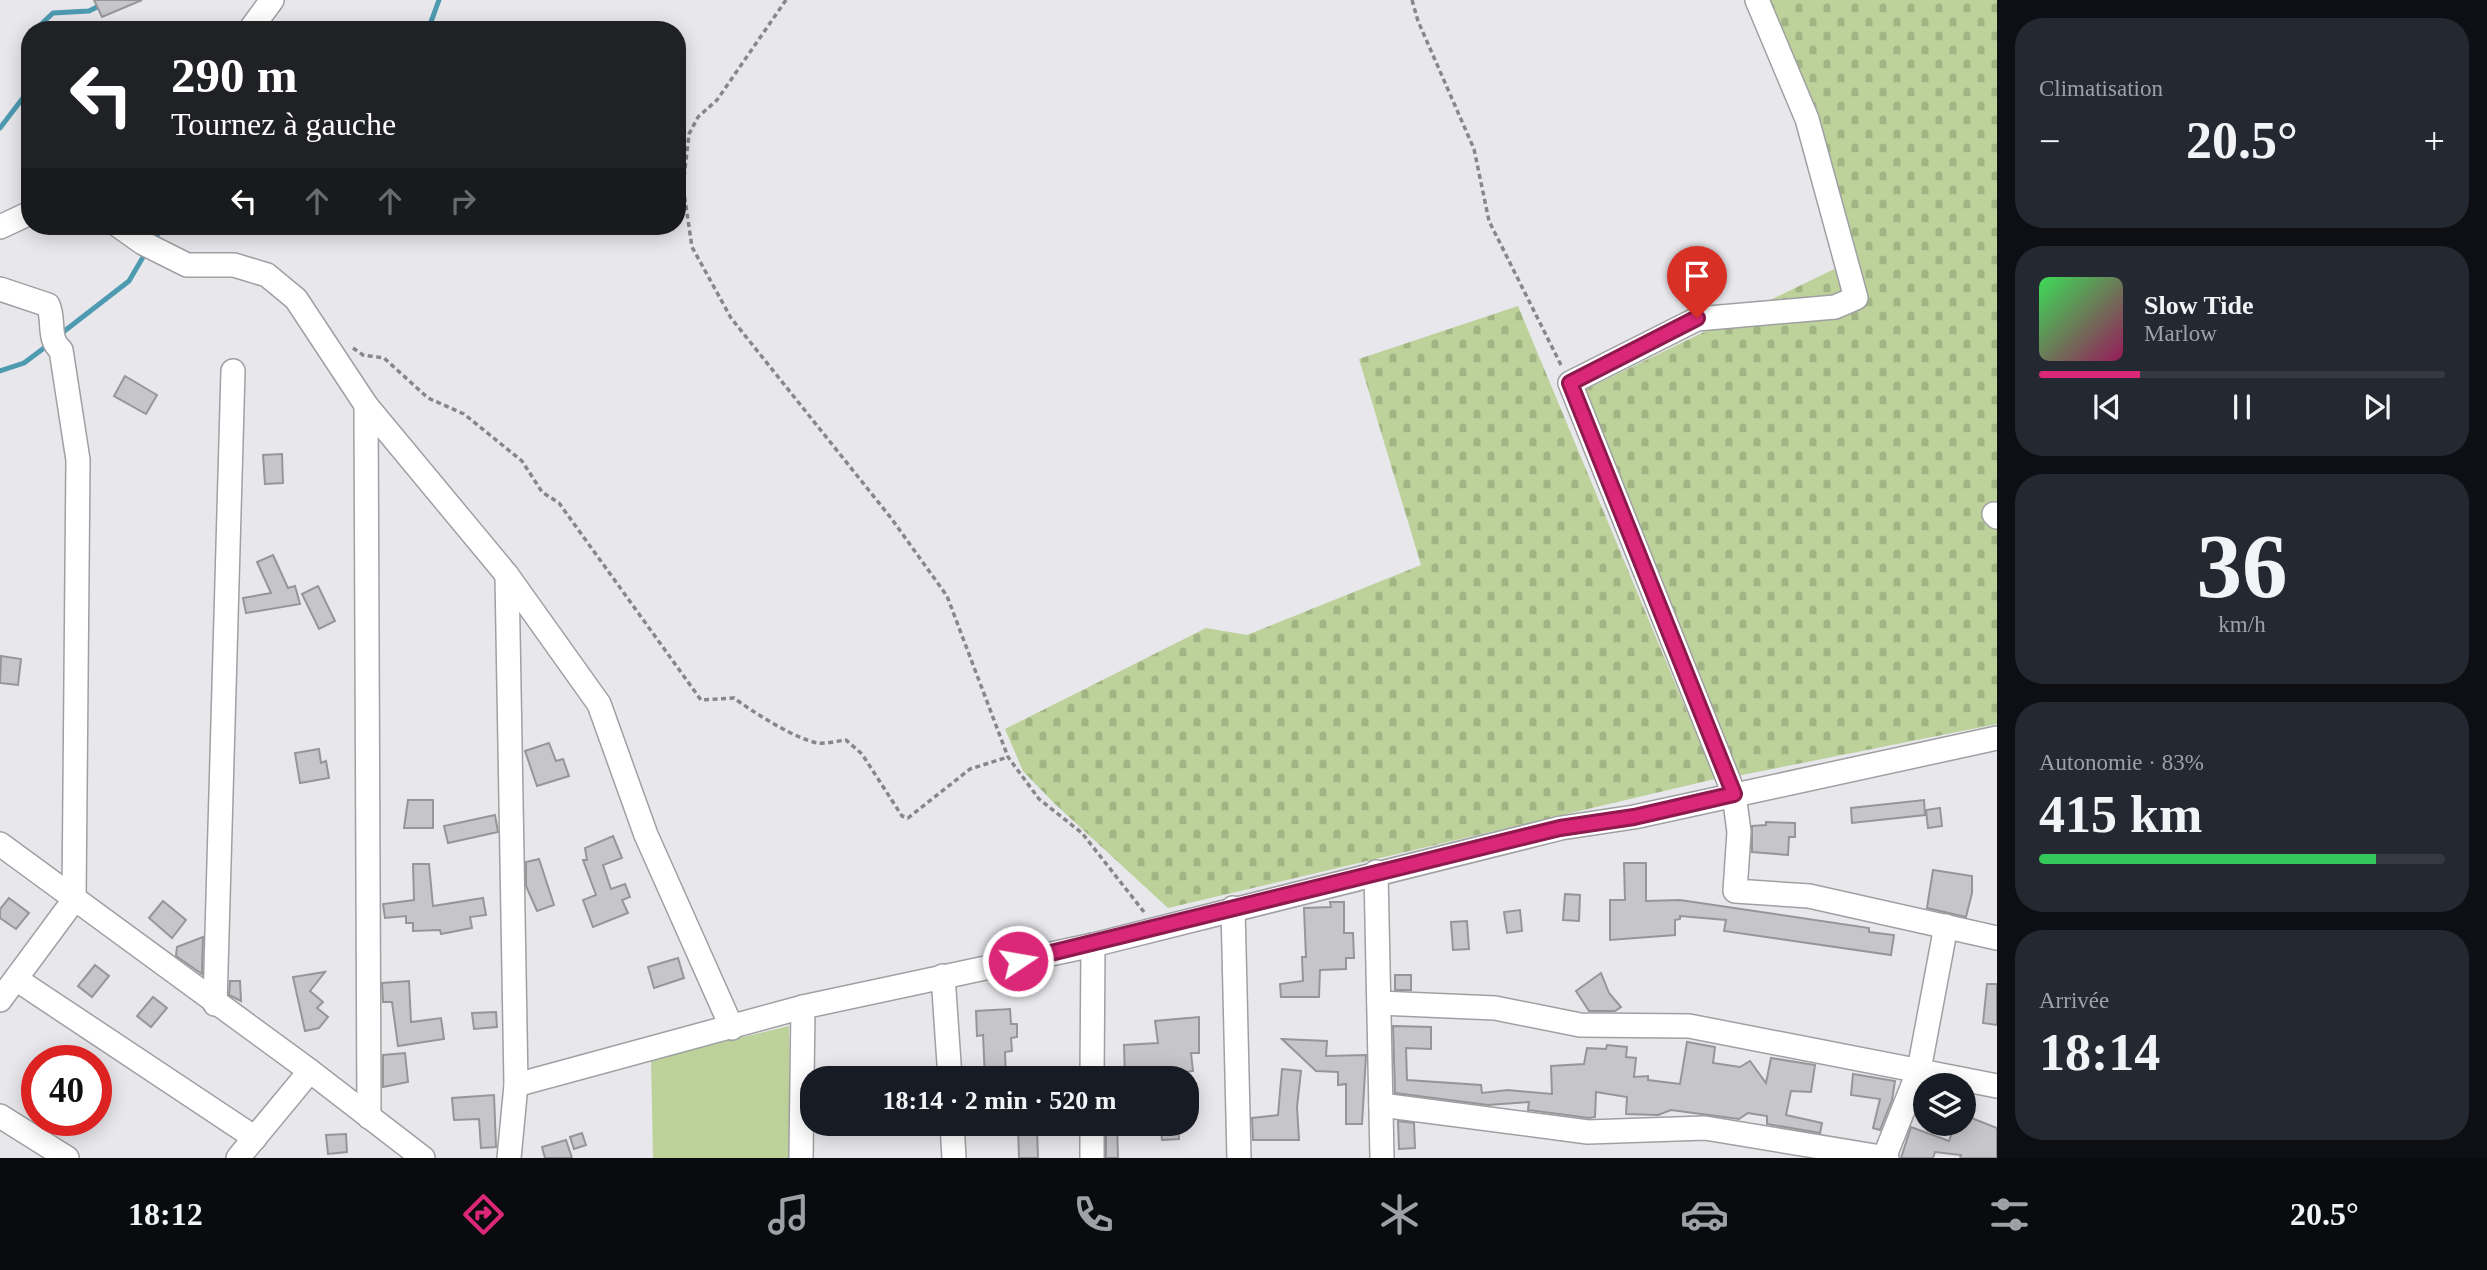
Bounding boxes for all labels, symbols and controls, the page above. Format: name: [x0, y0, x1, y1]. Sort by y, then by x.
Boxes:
text: 290 m: [171, 48, 298, 103]
icon: left: [56, 49, 147, 140]
text: Climatisation: [2039, 76, 2163, 101]
text: Tournez à gauche: [171, 106, 396, 142]
text: 20.5°: [2186, 112, 2298, 169]
text: −: [2039, 120, 2060, 162]
text: +: [2424, 120, 2445, 162]
icon: left: [225, 182, 263, 220]
icon: ahead: [298, 182, 336, 220]
icon: ahead: [371, 182, 409, 220]
icon: right: [444, 182, 482, 220]
pin: [1667, 246, 1727, 318]
icon: arrive: [1678, 257, 1716, 295]
text: Slow Tide: [2144, 291, 2254, 320]
text: Marlow: [2144, 321, 2217, 346]
icon: previous: [2088, 388, 2126, 426]
icon: pause: [2223, 388, 2261, 426]
icon: next: [2358, 388, 2396, 426]
text: 36: [2197, 516, 2288, 617]
text: km/h: [2218, 612, 2266, 637]
text: Autonomie · 83%: [2039, 750, 2204, 775]
text: 415 km: [2039, 786, 2202, 843]
position arrow: [981, 924, 1055, 998]
text: Arrivée: [2039, 988, 2109, 1013]
text: 18:14: [2039, 1024, 2160, 1081]
speed limit sign: 40: [21, 1045, 112, 1136]
map controls: [1913, 1073, 1976, 1136]
button: layers: [1913, 1073, 1976, 1136]
text: 18:14 · 2 min · 520 m: [883, 1086, 1117, 1115]
icon: directions: [459, 1190, 508, 1239]
icon: music: [764, 1190, 813, 1239]
icon: phone: [1069, 1190, 1118, 1239]
icon: climate: [1375, 1190, 1424, 1239]
icon: car: [1680, 1190, 1729, 1239]
icon: filters: [1985, 1190, 2034, 1239]
text: 18:12: [128, 1196, 203, 1232]
text: 20.5°: [2290, 1196, 2359, 1232]

